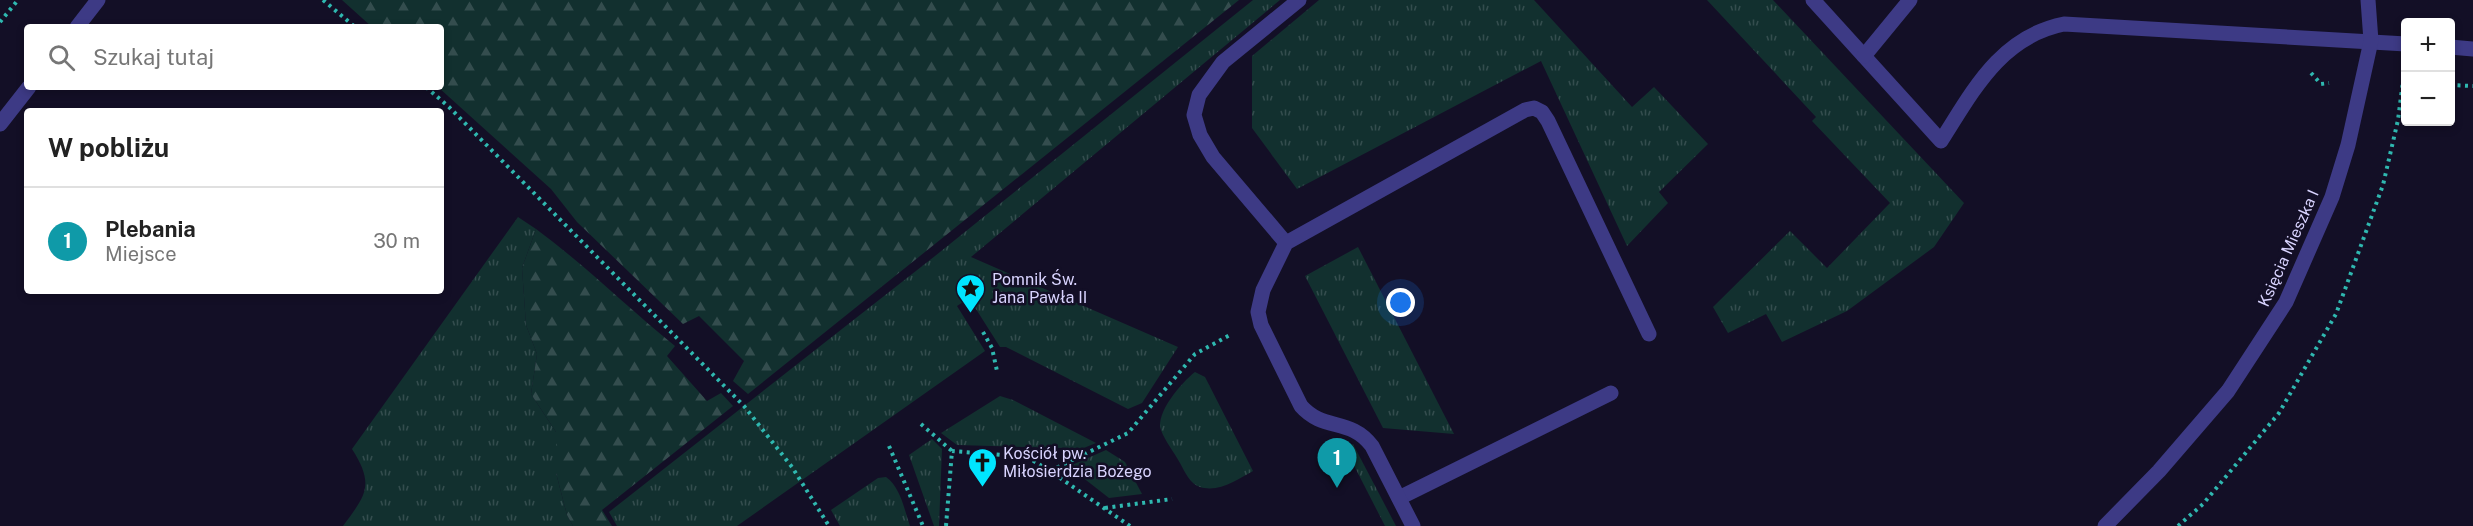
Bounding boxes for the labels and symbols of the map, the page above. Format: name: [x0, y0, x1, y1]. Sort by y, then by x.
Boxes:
street label: Księcia Mieszka I: [2254, 187, 2323, 310]
place label: Pomnik Św. Jana Pawła II: [992, 269, 1087, 307]
place icon: Pomnik Św. Jana Pawła II: [955, 272, 987, 314]
your location: [1386, 288, 1415, 317]
pin: 1: [1318, 438, 1356, 488]
place label: Kościół pw. Miłosierdzia Bożego: [1003, 444, 1152, 481]
church icon: Kościół pw. Miłosierdzia Bożego: [966, 446, 998, 488]

